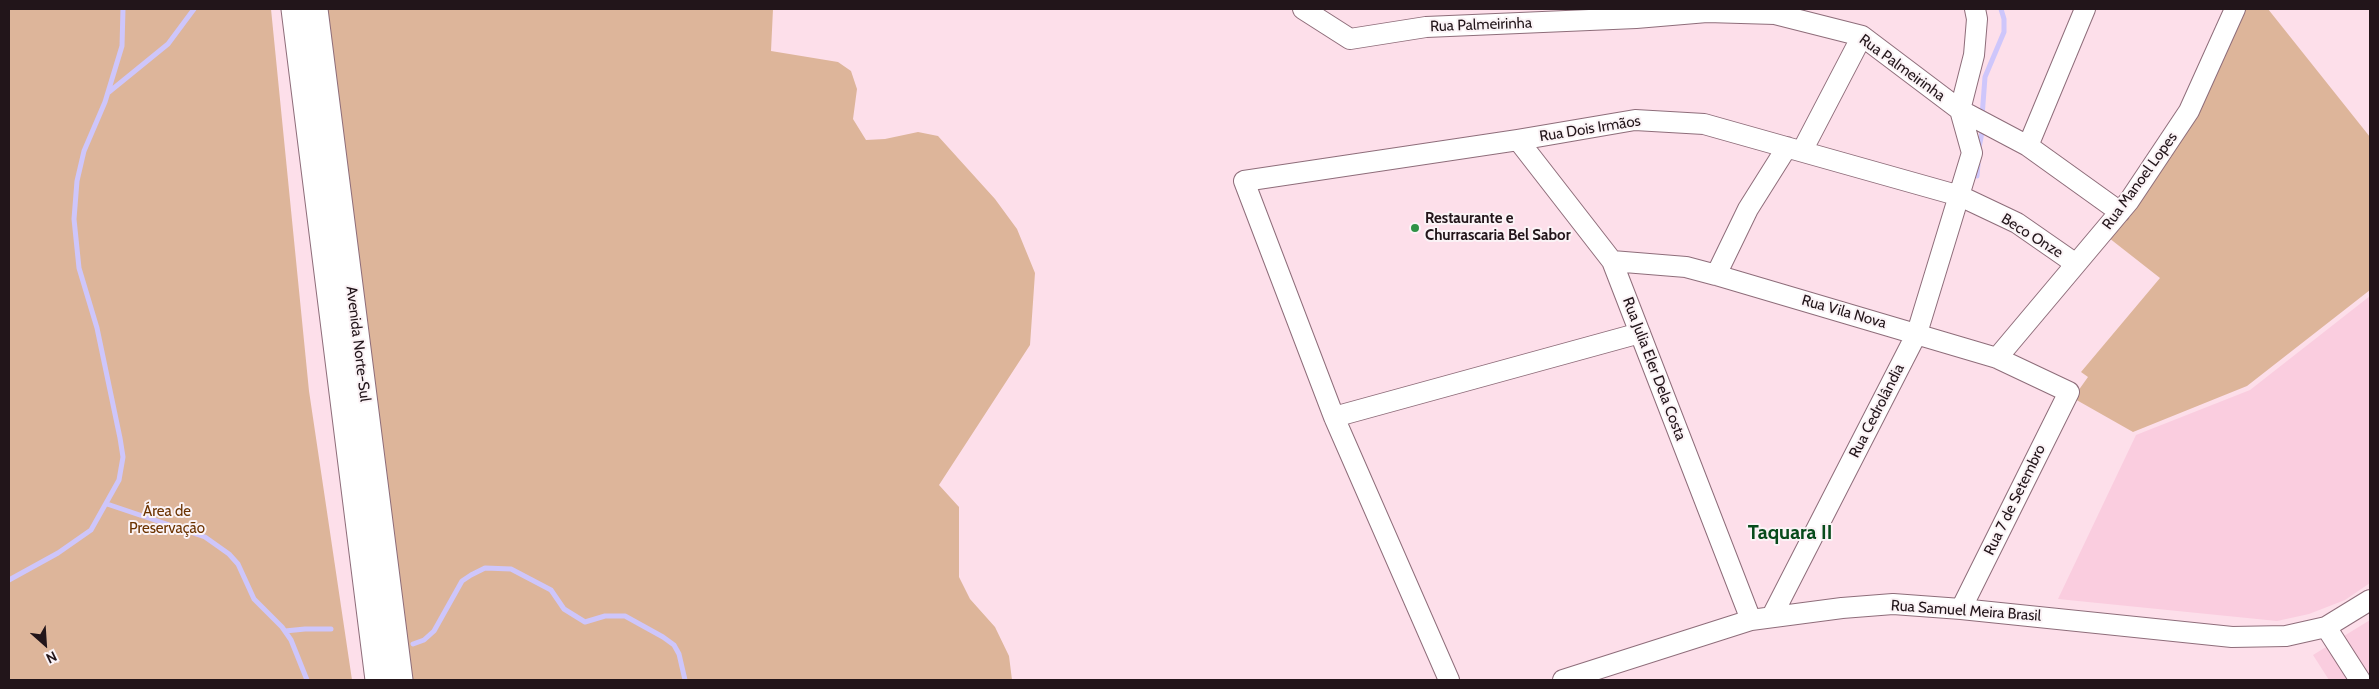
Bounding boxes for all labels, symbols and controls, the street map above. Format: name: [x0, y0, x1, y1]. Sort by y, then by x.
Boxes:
street label: Rua Palmeirinha: [1430, 14, 1532, 36]
street label: Rua Palmeirinha: [1855, 31, 1949, 105]
street label: Rua Dois Irmãos: [1538, 112, 1642, 146]
street label: Rua Manoel Lopes: [2099, 129, 2181, 233]
place label: Restaurante e Churrascaria Bel Sabor: [1425, 210, 1571, 245]
street label: Beco Onze: [1998, 210, 2066, 262]
marker: Restaurante e Churrascaria Bel Sabor: [1409, 222, 1421, 234]
street label: Avenida Norte-Sul: [342, 285, 374, 403]
street label: Rua Vila Nova: [1800, 291, 1888, 333]
street label: Rua Julia Eler Dela Costa: [1618, 295, 1690, 443]
street label: Rua Cedrolândia: [1846, 361, 1908, 461]
street label: Rua 7 de Setembro: [1980, 442, 2050, 558]
park label: Área de Preservação: [129, 503, 205, 538]
district label: Taquara II: [1748, 521, 1832, 545]
street label: Rua Samuel Meira Brasil: [1890, 597, 2042, 625]
north arrow: [20, 619, 70, 669]
text: N: [43, 647, 60, 668]

